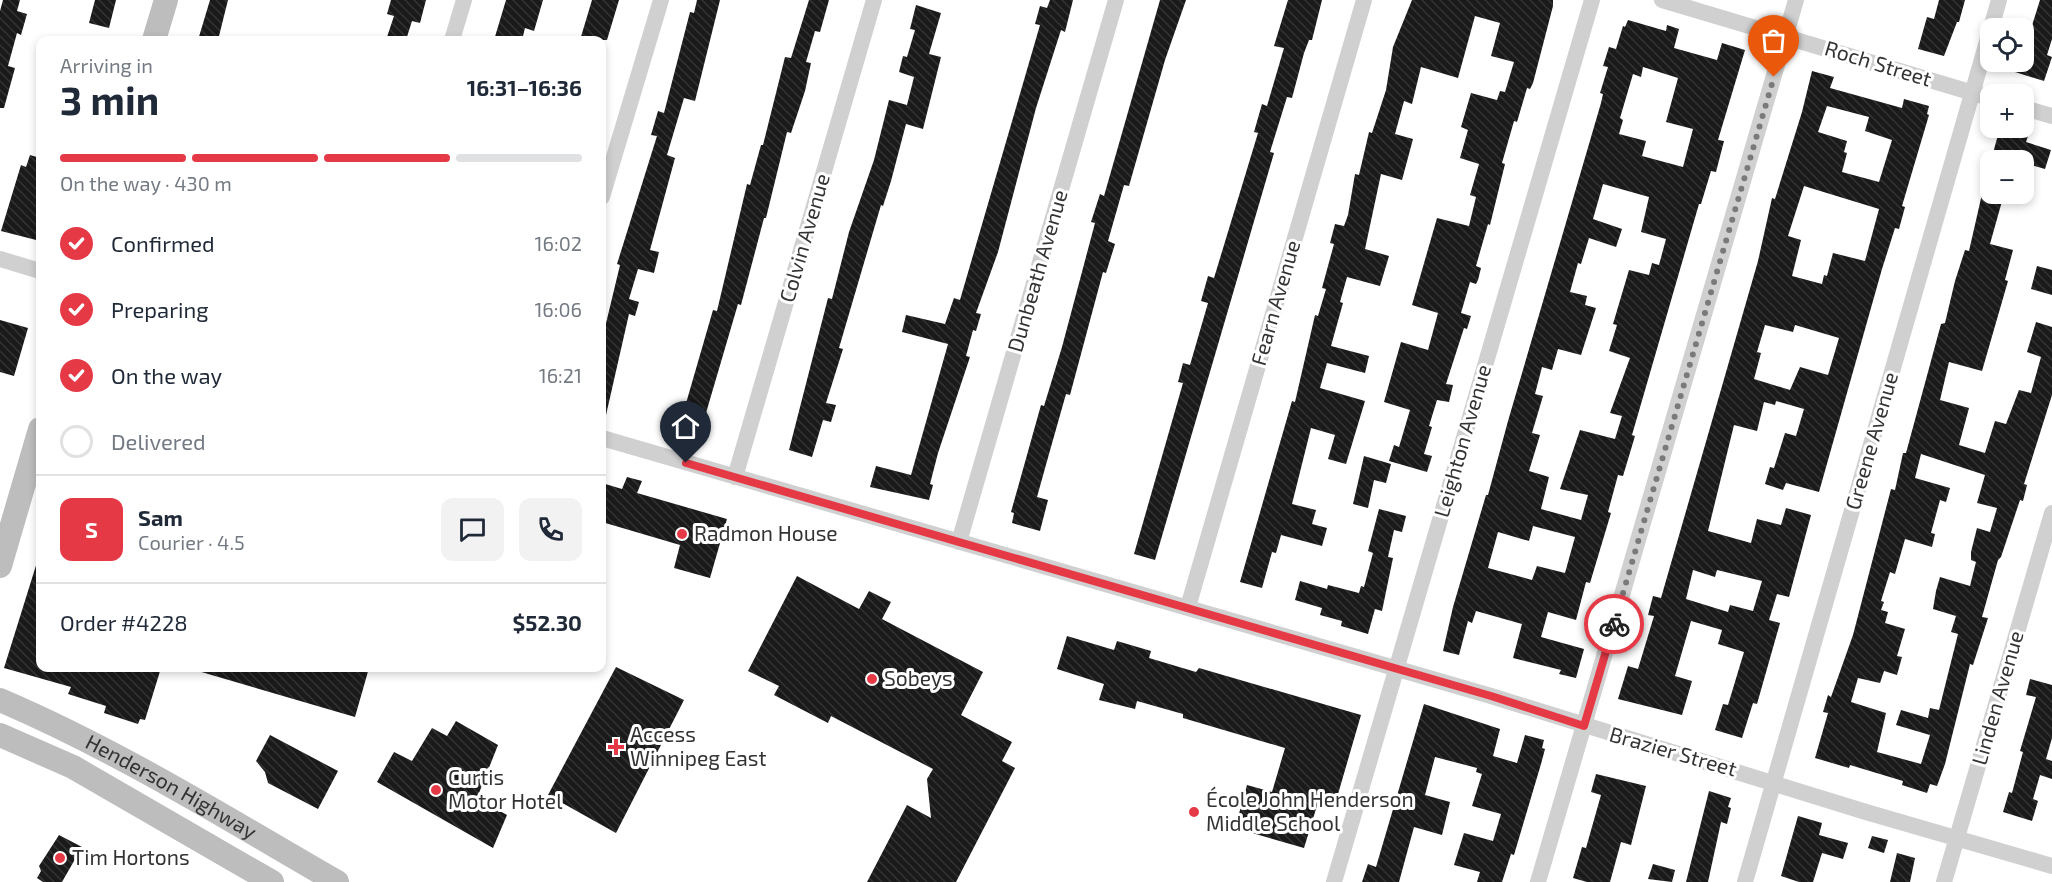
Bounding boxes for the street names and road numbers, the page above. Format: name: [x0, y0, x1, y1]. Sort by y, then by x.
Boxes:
street label: Roch Street: [1822, 34, 1935, 91]
street label: Colvin Avenue: [773, 170, 834, 305]
street label: Dunbeath Avenue: [1001, 187, 1072, 355]
street label: Fearn Avenue: [1245, 237, 1304, 368]
street label: Leighton Avenue: [1428, 361, 1495, 520]
street label: Greene Avenue: [1839, 369, 1902, 512]
street label: Linden Avenue: [1965, 628, 2028, 767]
street label: Brazier Street: [1607, 720, 1740, 781]
street label: Henderson Highway: [82, 728, 262, 843]

